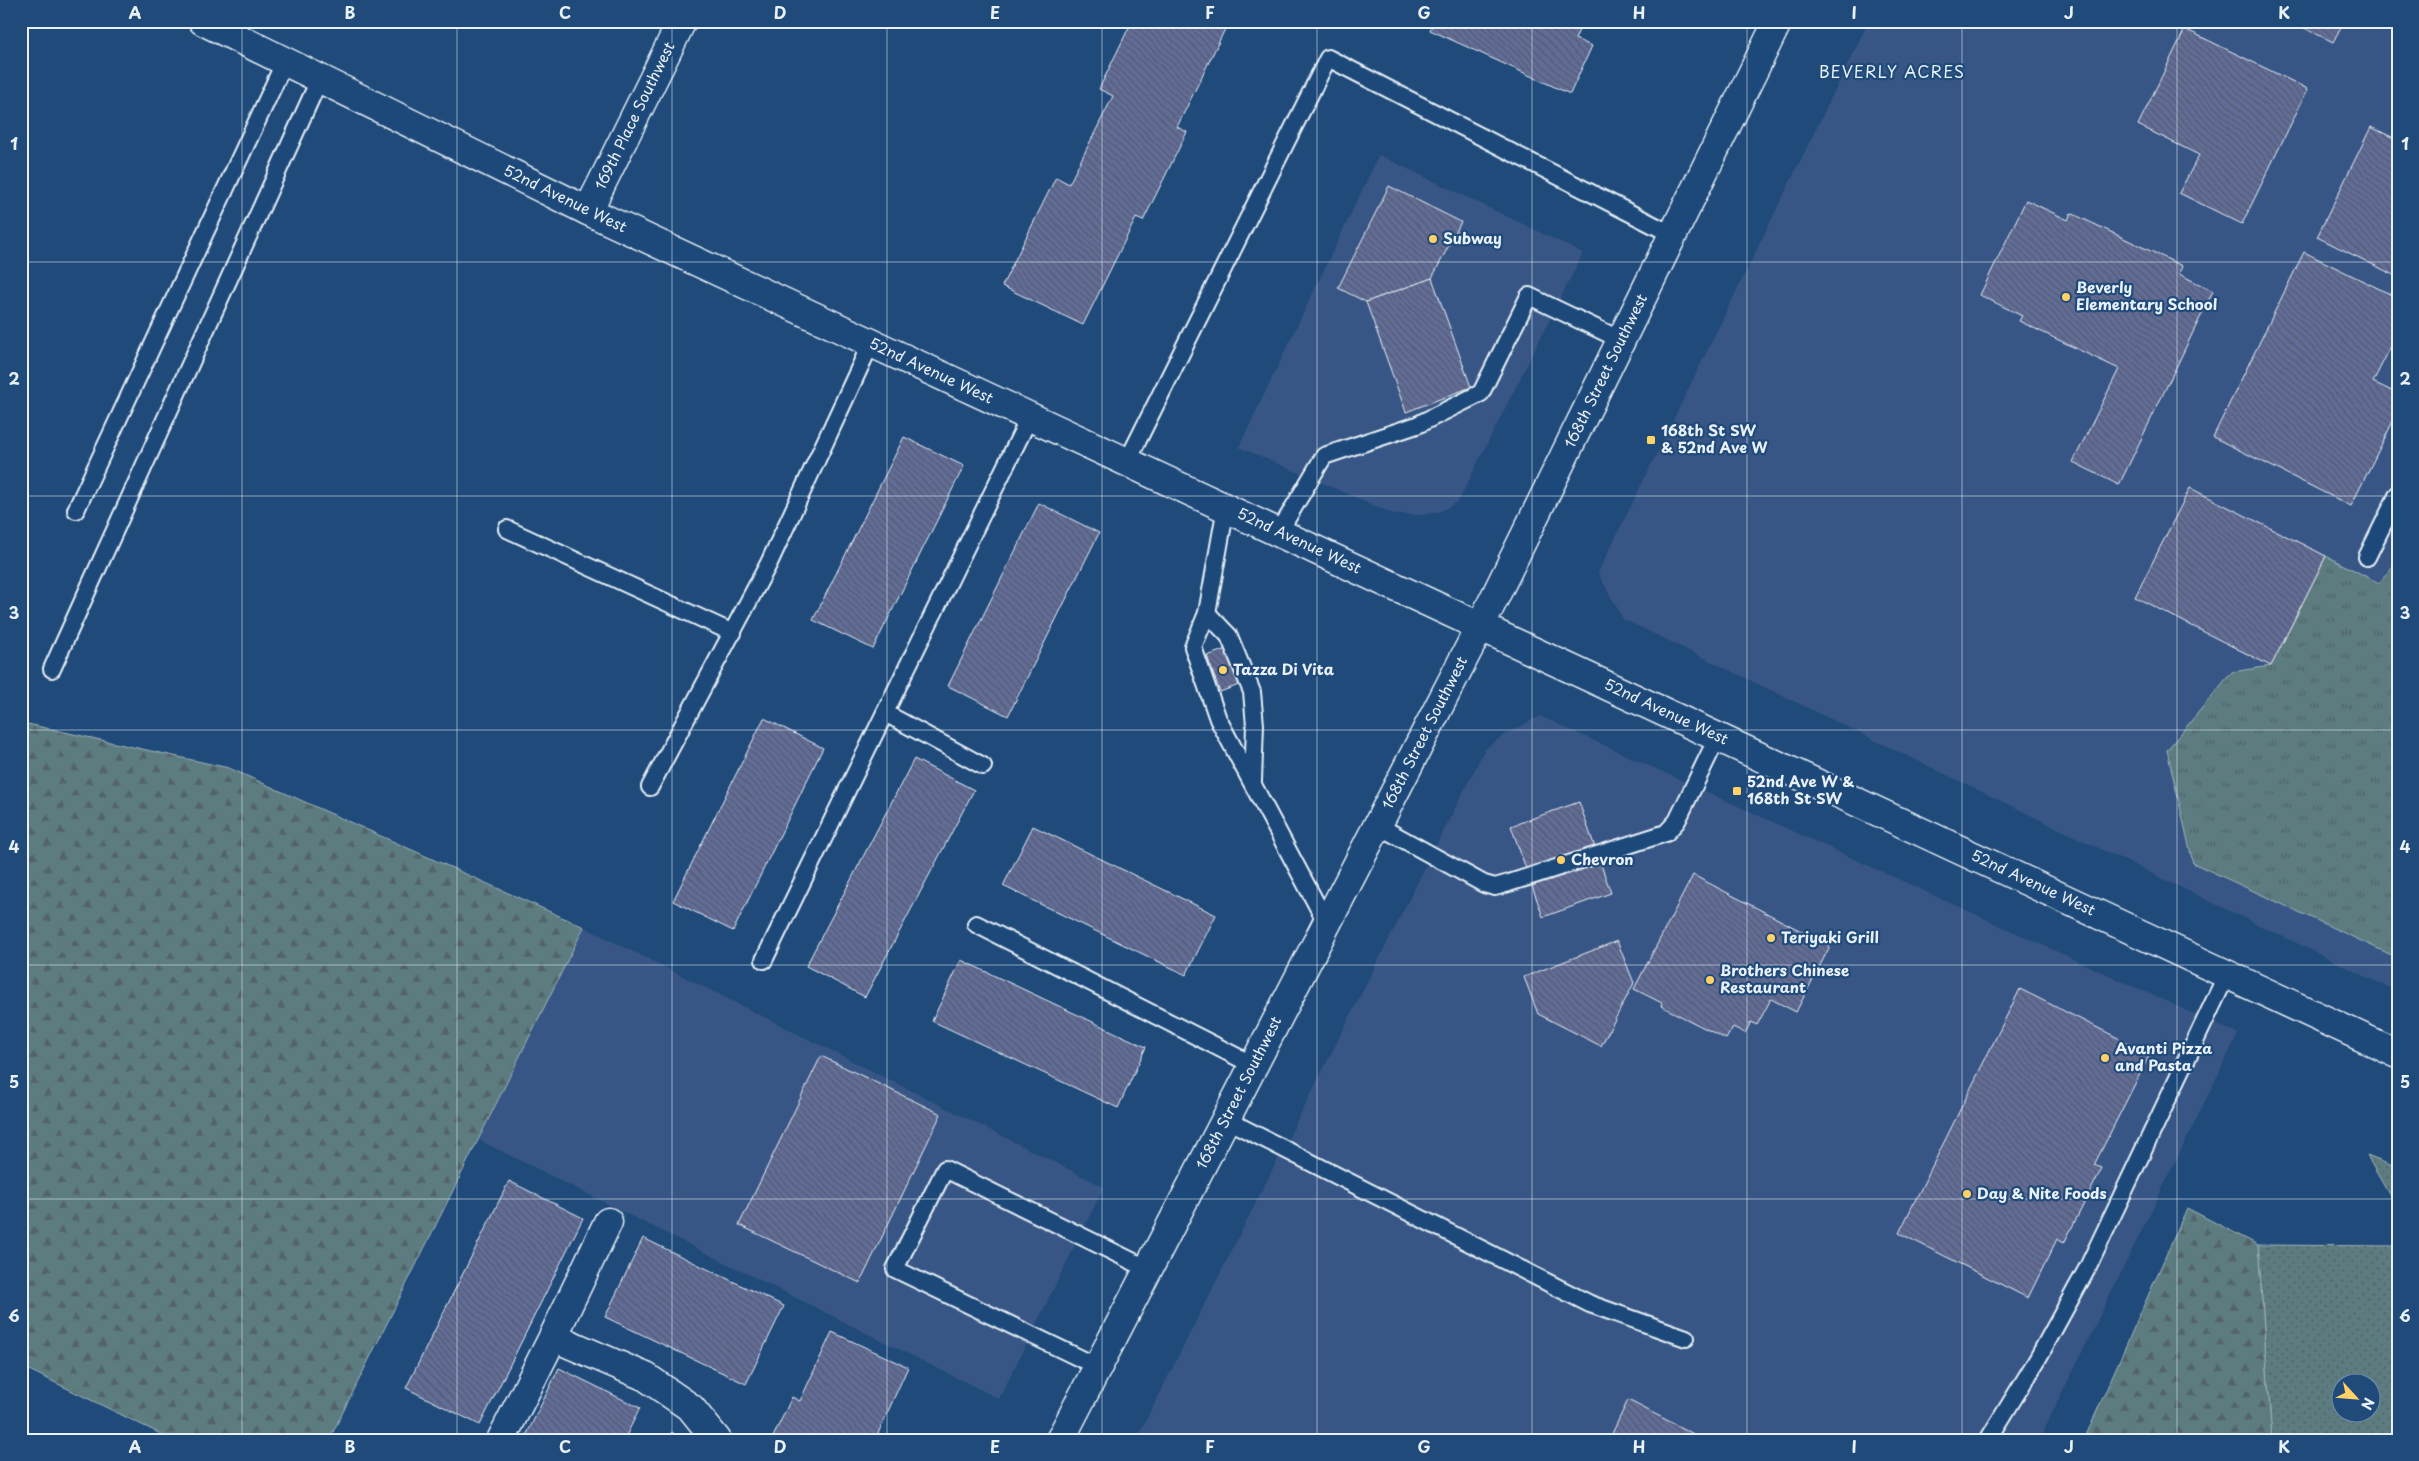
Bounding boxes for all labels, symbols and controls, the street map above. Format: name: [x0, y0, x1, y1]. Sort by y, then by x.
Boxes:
text: A: [129, 0, 142, 24]
text: B: [345, 0, 356, 24]
text: C: [559, 0, 571, 24]
text: D: [774, 0, 786, 24]
text: E: [990, 0, 1000, 24]
text: F: [1205, 0, 1215, 24]
text: G: [1417, 0, 1431, 24]
text: H: [1633, 0, 1645, 24]
text: I: [1851, 0, 1857, 24]
text: J: [2064, 0, 2074, 24]
text: K: [2278, 0, 2290, 24]
street label: 169th Place Southwest: [588, 37, 680, 193]
district label: BEVERLY ACRES: [1819, 59, 1965, 83]
text: 1: [10, 131, 18, 155]
text: 1: [2401, 131, 2409, 155]
street label: 52nd Avenue West: [500, 158, 631, 237]
place label: Subway: [1443, 226, 1502, 249]
marker: Subway: [1427, 233, 1439, 245]
place label: Beverly Elementary School: [2076, 275, 2217, 315]
street label: 168th Street Southwest: [1557, 289, 1652, 451]
marker: Beverly Elementary School: [2060, 291, 2072, 303]
street label: 52nd Avenue West: [866, 331, 997, 409]
text: 2: [8, 366, 20, 390]
text: 2: [2399, 366, 2411, 390]
place label: 168th St SW & 52nd Ave W: [1661, 418, 1768, 458]
marker: 168th St SW & 52nd Ave W: [1645, 434, 1657, 446]
street label: 52nd Avenue West: [1234, 501, 1365, 579]
text: 3: [9, 600, 19, 624]
text: 3: [2400, 600, 2410, 624]
street label: 168th Street Southwest: [1375, 652, 1472, 813]
place label: Tazza Di Vita: [1233, 657, 1335, 680]
marker: Tazza Di Vita: [1217, 664, 1229, 676]
street label: 52nd Avenue West: [1601, 672, 1732, 750]
place label: 52nd Ave W & 168th St SW: [1747, 769, 1855, 809]
marker: 52nd Ave W & 168th St SW: [1731, 785, 1743, 797]
text: 4: [9, 834, 20, 858]
text: 4: [2400, 834, 2411, 858]
street label: 52nd Avenue West: [1968, 843, 2099, 921]
place label: Chevron: [1571, 847, 1634, 870]
marker: Chevron: [1555, 854, 1567, 866]
place label: Teriyaki Grill: [1781, 925, 1879, 948]
marker: Teriyaki Grill: [1765, 932, 1777, 944]
place label: Brothers Chinese Restaurant: [1720, 958, 1849, 998]
marker: Brothers Chinese Restaurant: [1704, 974, 1716, 986]
street label: 168th Street Southwest: [1189, 1012, 1286, 1173]
place label: Avanti Pizza and Pasta: [2115, 1036, 2212, 1076]
marker: Avanti Pizza and Pasta: [2099, 1052, 2111, 1064]
text: 5: [9, 1069, 19, 1093]
text: 5: [2400, 1069, 2410, 1093]
place label: Day & Nite Foods: [1977, 1181, 2107, 1204]
marker: Day & Nite Foods: [1961, 1188, 1973, 1200]
text: 6: [8, 1303, 20, 1327]
text: 6: [2399, 1303, 2411, 1327]
north arrow: [2332, 1374, 2382, 1424]
text: N: [2356, 1394, 2380, 1414]
text: A: [129, 1434, 142, 1458]
text: B: [345, 1434, 356, 1458]
text: C: [559, 1434, 571, 1458]
text: D: [774, 1434, 786, 1458]
text: E: [990, 1434, 1000, 1458]
text: F: [1205, 1434, 1215, 1458]
text: G: [1417, 1434, 1431, 1458]
text: H: [1633, 1434, 1645, 1458]
text: I: [1851, 1434, 1857, 1458]
text: J: [2064, 1434, 2074, 1458]
text: K: [2278, 1434, 2290, 1458]

